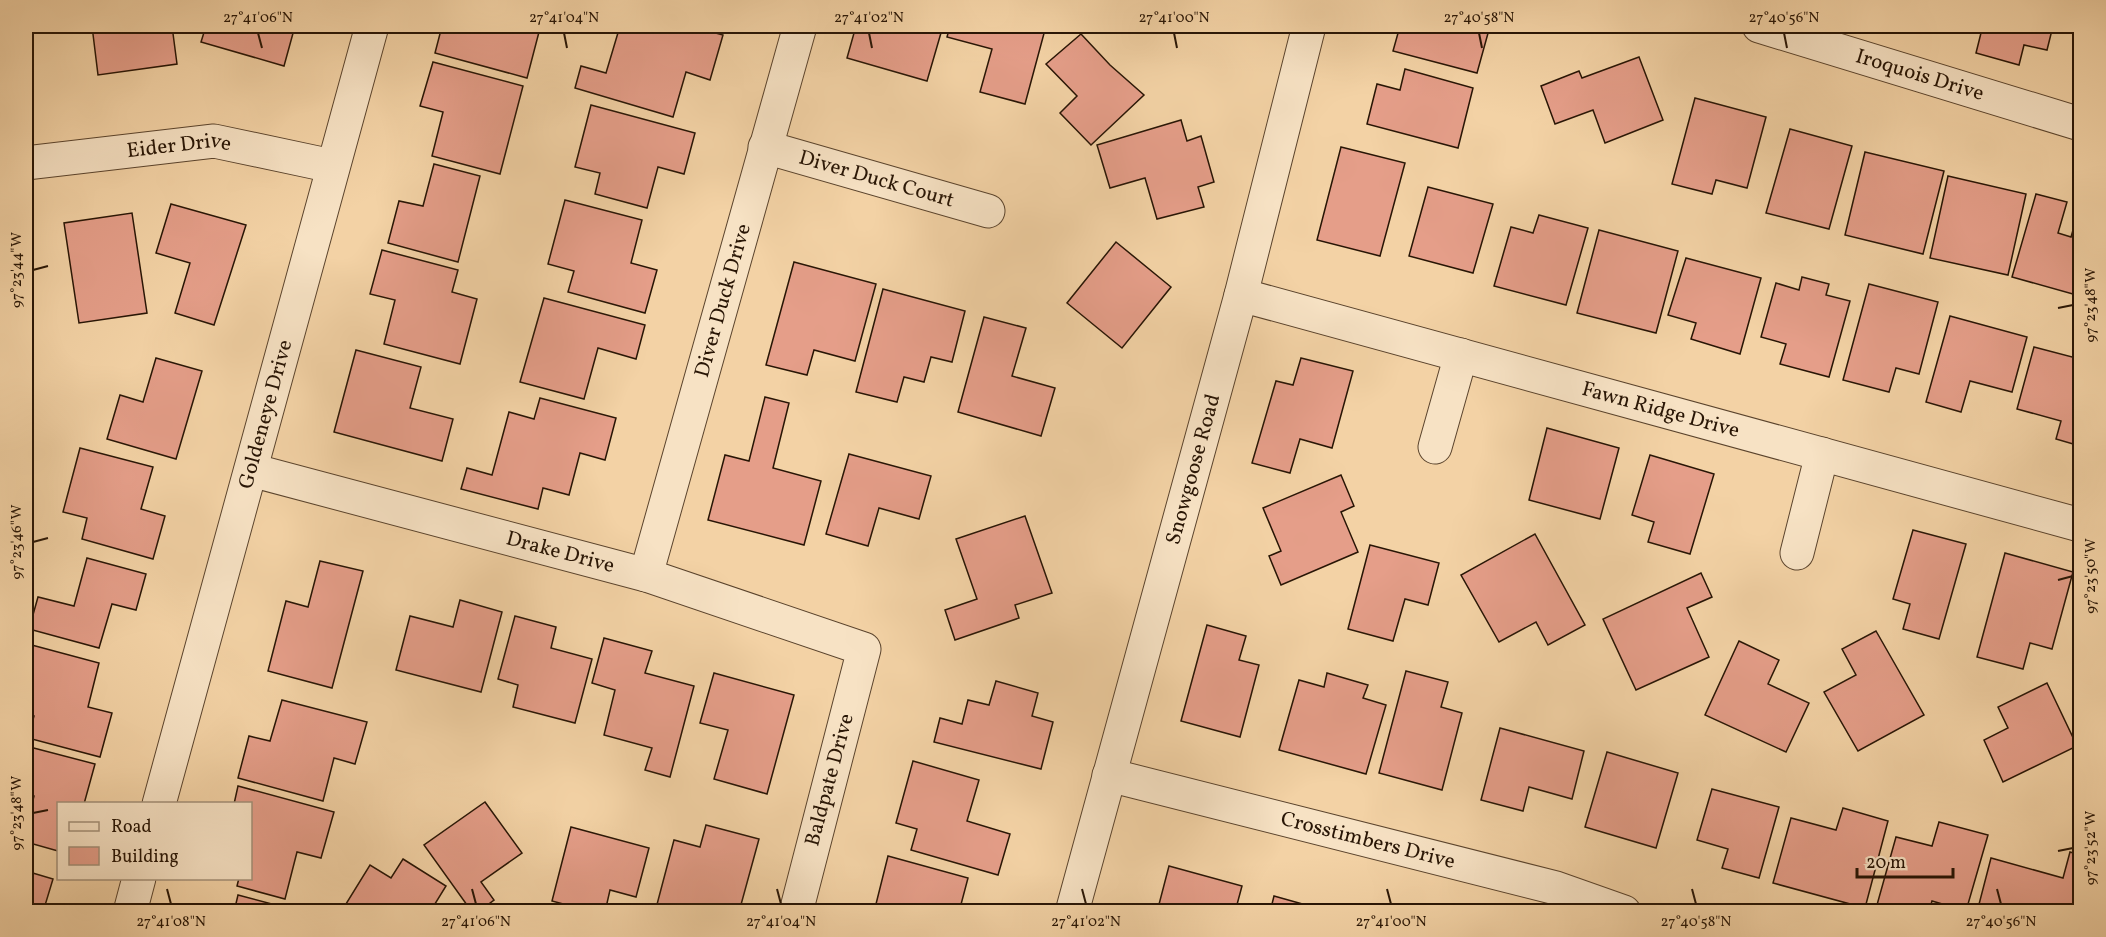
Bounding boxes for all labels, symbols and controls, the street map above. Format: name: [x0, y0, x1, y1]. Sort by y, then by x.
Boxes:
text: 27°41'06"N: [223, 8, 293, 29]
text: 27°41'04"N: [529, 8, 599, 29]
text: 27°41'02"N: [834, 8, 904, 29]
text: 27°41'00"N: [1138, 8, 1210, 29]
text: 27°40'58"N: [1444, 8, 1514, 29]
text: 27°40'56"N: [1749, 8, 1819, 29]
street label: Iroquois Drive: [1852, 42, 1987, 108]
street label: Eider Drive: [125, 126, 234, 166]
street label: Diver Duck Court: [795, 143, 958, 215]
street label: Diver Duck Drive: [688, 220, 758, 381]
text: 97°23'44"W: [7, 232, 28, 308]
text: 97°23'48"W: [2081, 268, 2102, 342]
street label: Goldeneye Drive: [231, 336, 300, 492]
street label: Fawn Ridge Drive: [1578, 375, 1743, 445]
street label: Snowgoose Road: [1159, 391, 1228, 548]
text: 97°23'46"W: [7, 505, 28, 579]
street label: Drake Drive: [503, 524, 618, 581]
text: 97°23'50"W: [2081, 538, 2102, 614]
street label: Baldpate Drive: [798, 710, 862, 850]
text: 97°23'48"W: [7, 776, 28, 850]
legend: [57, 802, 252, 880]
street label: Crosstimbers Drive: [1278, 804, 1458, 876]
text: 97°23'52"W: [2081, 811, 2102, 885]
text: Road: [111, 815, 152, 840]
scale bar: [1857, 841, 1953, 879]
text: Building: [111, 845, 179, 870]
text: 20 m: [1866, 851, 1906, 876]
text: 27°41'08"N: [136, 912, 206, 933]
text: 27°41'06"N: [441, 912, 511, 933]
text: 27°41'04"N: [746, 912, 816, 933]
text: 27°41'02"N: [1051, 912, 1121, 933]
text: 27°41'00"N: [1355, 912, 1427, 933]
text: 27°40'58"N: [1661, 912, 1731, 933]
text: 27°40'56"N: [1966, 912, 2036, 933]

